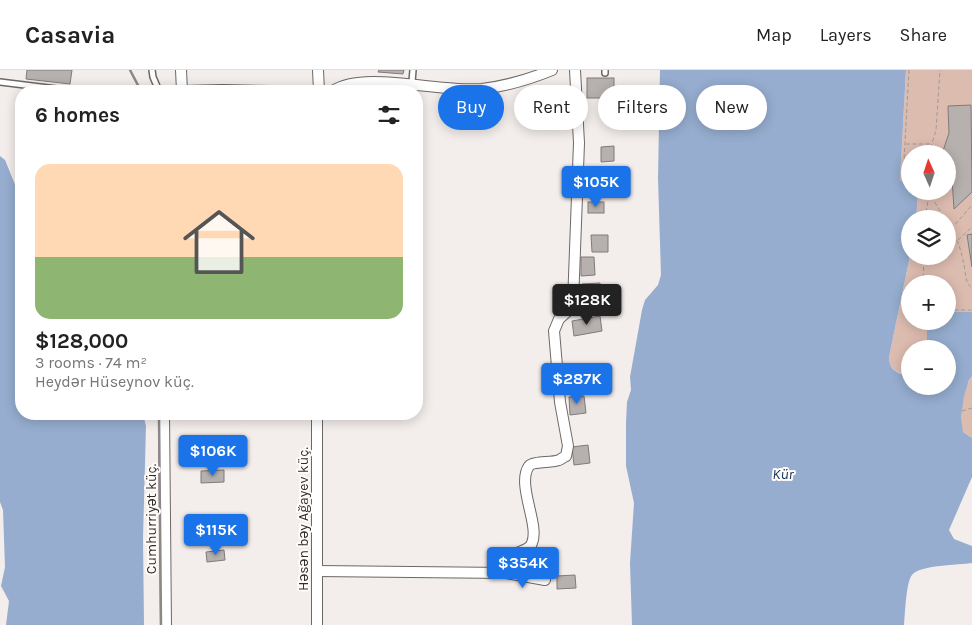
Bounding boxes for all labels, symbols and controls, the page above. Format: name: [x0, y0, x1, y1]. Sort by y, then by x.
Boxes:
text: Casavia: [25, 21, 115, 49]
text: Map: [756, 24, 792, 46]
text: Layers: [820, 24, 872, 46]
text: Share: [900, 24, 947, 46]
chip: Buy: [438, 85, 504, 130]
chip: Rent: [514, 85, 588, 130]
chip: Filters: [598, 85, 686, 130]
chip: New: [696, 85, 767, 130]
icon: filters: [375, 101, 403, 129]
text: 6 homes: [35, 103, 120, 127]
north arrow: [901, 145, 956, 200]
map controls: [901, 145, 956, 395]
pin: $105K: [561, 166, 631, 208]
text: $105K: [573, 172, 619, 191]
icon: home: [174, 197, 264, 287]
button: layers: [901, 210, 956, 265]
button: +: [901, 275, 956, 330]
pin: $128K: [552, 284, 622, 326]
text: $128K: [563, 290, 611, 309]
text: $128,000: [35, 329, 128, 353]
button: −: [901, 340, 956, 395]
text: 3 rooms · 74 m²: [35, 353, 147, 372]
pin: $287K: [542, 362, 612, 405]
text: $287K: [552, 369, 602, 388]
text: Heydər Hüseynov küç.: [35, 372, 194, 391]
pin: $106K: [178, 434, 248, 477]
text: $106K: [189, 441, 237, 460]
street label: Həsən bəy Ağayev küç.: [295, 447, 312, 591]
street label: Cumhurriyət küç.: [143, 463, 160, 574]
water label: Kür: [772, 465, 795, 483]
pin: $115K: [181, 514, 251, 556]
text: $115K: [195, 520, 237, 539]
pin: $354K: [488, 546, 558, 589]
text: $354K: [498, 553, 548, 572]

